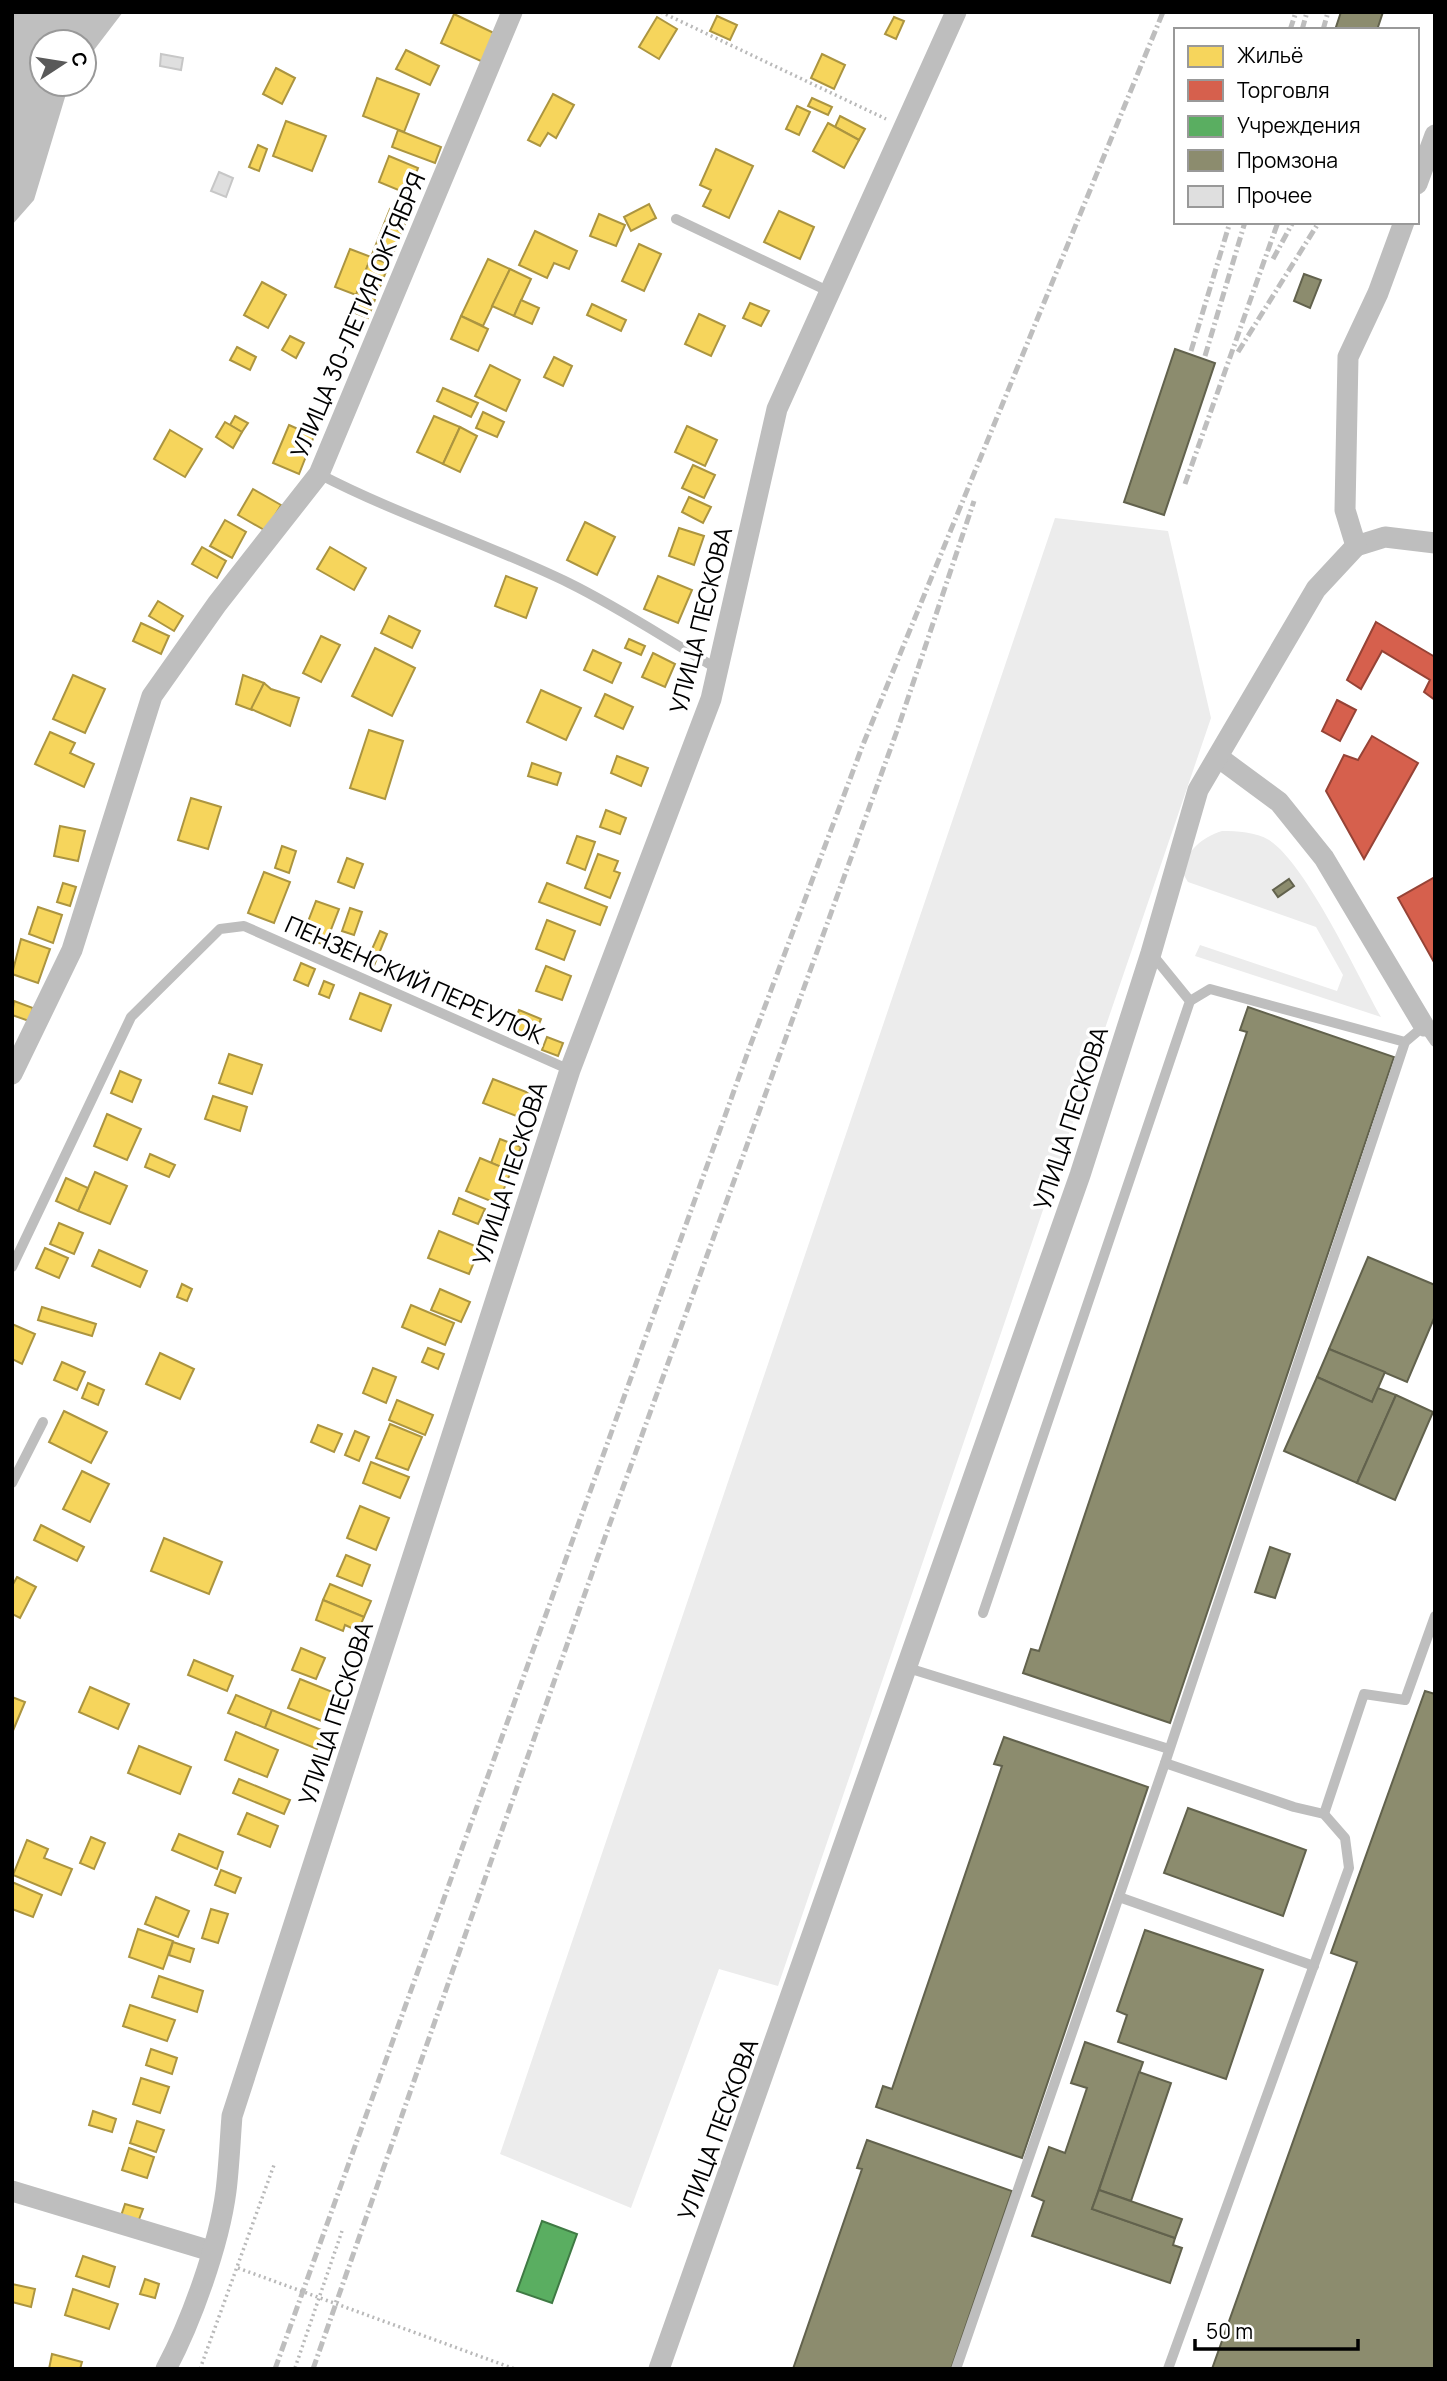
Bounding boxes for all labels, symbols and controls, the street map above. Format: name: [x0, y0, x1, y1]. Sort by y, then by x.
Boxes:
north arrow: [28, 28, 98, 98]
legend: [1174, 28, 1419, 224]
text: Жильё: [1237, 41, 1303, 69]
text: С: [65, 50, 94, 69]
text: Торговля: [1237, 76, 1330, 104]
text: Учреждения: [1237, 111, 1361, 139]
text: Промзона: [1237, 146, 1338, 174]
street label: УЛИЦА 30-ЛЕТИЯ ОКТЯБРЯ: [282, 167, 432, 463]
text: Прочее: [1237, 181, 1312, 209]
street label: УЛИЦА ПЕСКОВА: [661, 523, 739, 717]
street label: ПЕНЗЕНСКИЙ ПЕРЕУЛОК: [280, 907, 550, 1051]
street label: УЛИЦА ПЕСКОВА: [1025, 1022, 1115, 1214]
street label: УЛИЦА ПЕСКОВА: [464, 1077, 554, 1269]
street label: УЛИЦА ПЕСКОВА: [290, 1617, 380, 1809]
street label: УЛИЦА ПЕСКОВА: [669, 2034, 765, 2224]
scale bar: [1195, 2308, 1358, 2352]
text: 50 m: [1206, 2317, 1253, 2345]

